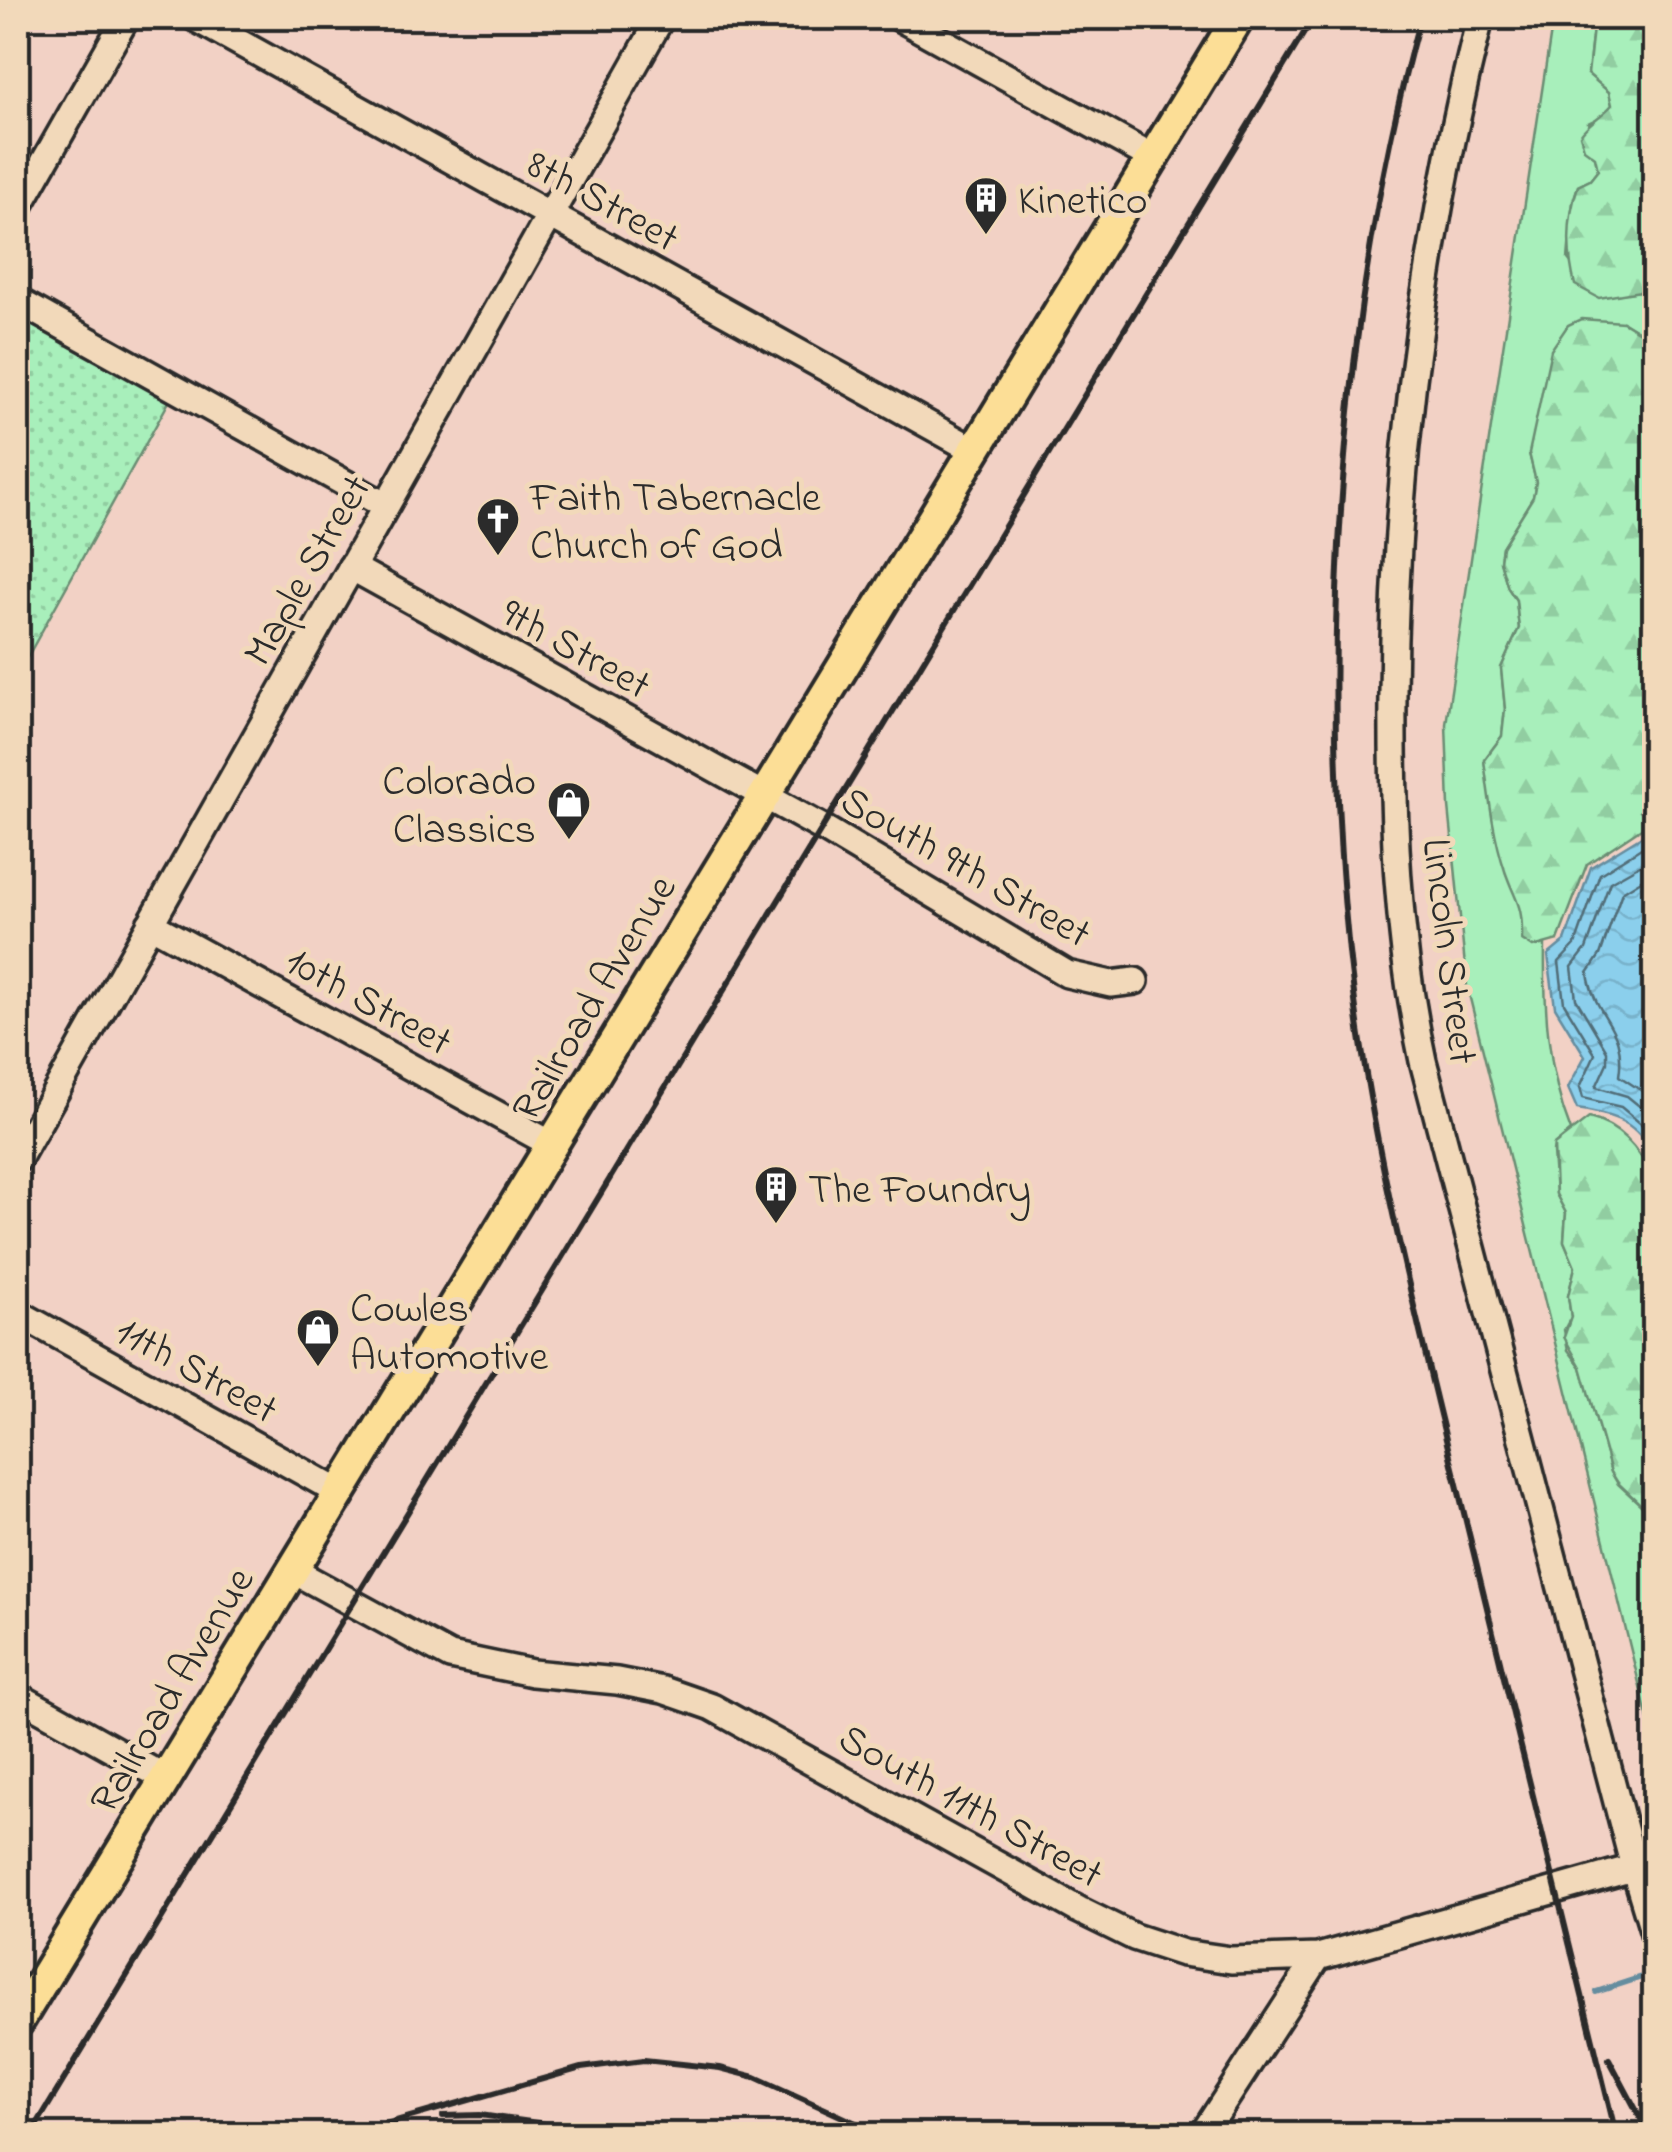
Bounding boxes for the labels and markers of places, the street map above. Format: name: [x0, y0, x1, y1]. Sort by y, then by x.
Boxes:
place label: Kinetico: [1018, 172, 1148, 233]
building icon: Kinetico: [963, 175, 1009, 236]
place label: Faith Tabernacle Church of God: [529, 469, 821, 578]
church icon: Faith Tabernacle Church of God: [475, 496, 521, 557]
place label: Colorado Classics: [382, 753, 536, 862]
shop icon: Colorado Classics: [546, 780, 592, 841]
place label: The Foundry: [808, 1161, 1031, 1222]
building icon: The Foundry: [753, 1164, 799, 1225]
place label: Cowles Automotive: [350, 1280, 548, 1389]
shop icon: Cowles Automotive: [295, 1307, 341, 1368]

